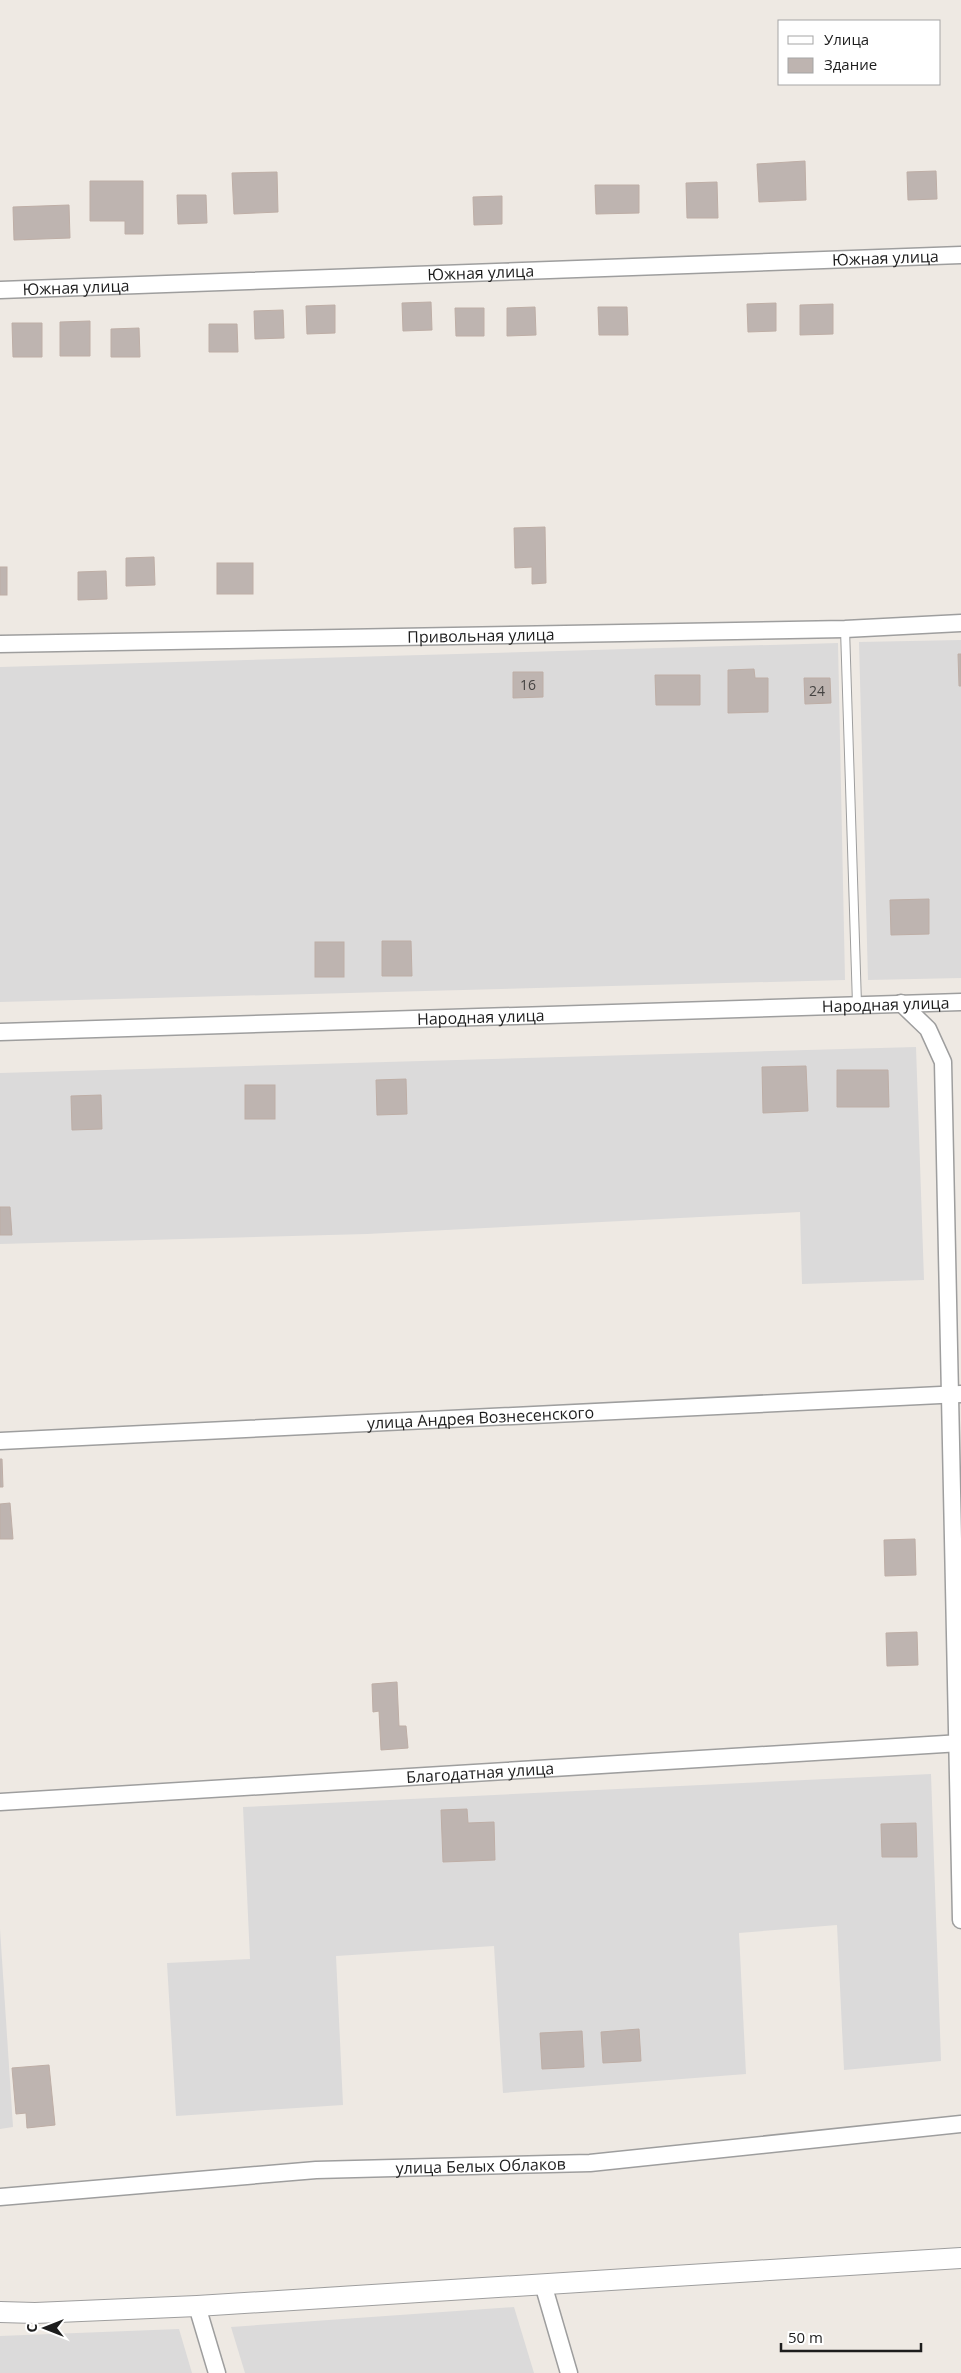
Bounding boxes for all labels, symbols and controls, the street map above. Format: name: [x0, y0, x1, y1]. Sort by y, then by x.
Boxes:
legend: [778, 20, 941, 85]
text: Улица: [824, 29, 869, 49]
text: Здание: [824, 54, 877, 74]
street label: Южная улица: [832, 245, 939, 271]
street label: Южная улица: [427, 260, 534, 285]
street label: Южная улица: [22, 274, 130, 300]
street label: Привольная улица: [407, 623, 555, 648]
house number: 16: [520, 675, 536, 694]
house number: 24: [809, 681, 825, 700]
street label: Народная улица: [821, 991, 950, 1017]
street label: Народная улица: [417, 1004, 545, 1030]
street label: улица Андрея Вознесенского: [366, 1401, 594, 1434]
street label: Благодатная улица: [405, 1757, 555, 1788]
street label: улица Белых Облаков: [395, 2153, 566, 2179]
north arrow: [20, 2303, 70, 2353]
scale bar: [781, 2320, 921, 2352]
text: С: [22, 2323, 41, 2332]
text: 50 m: [788, 2327, 823, 2347]

